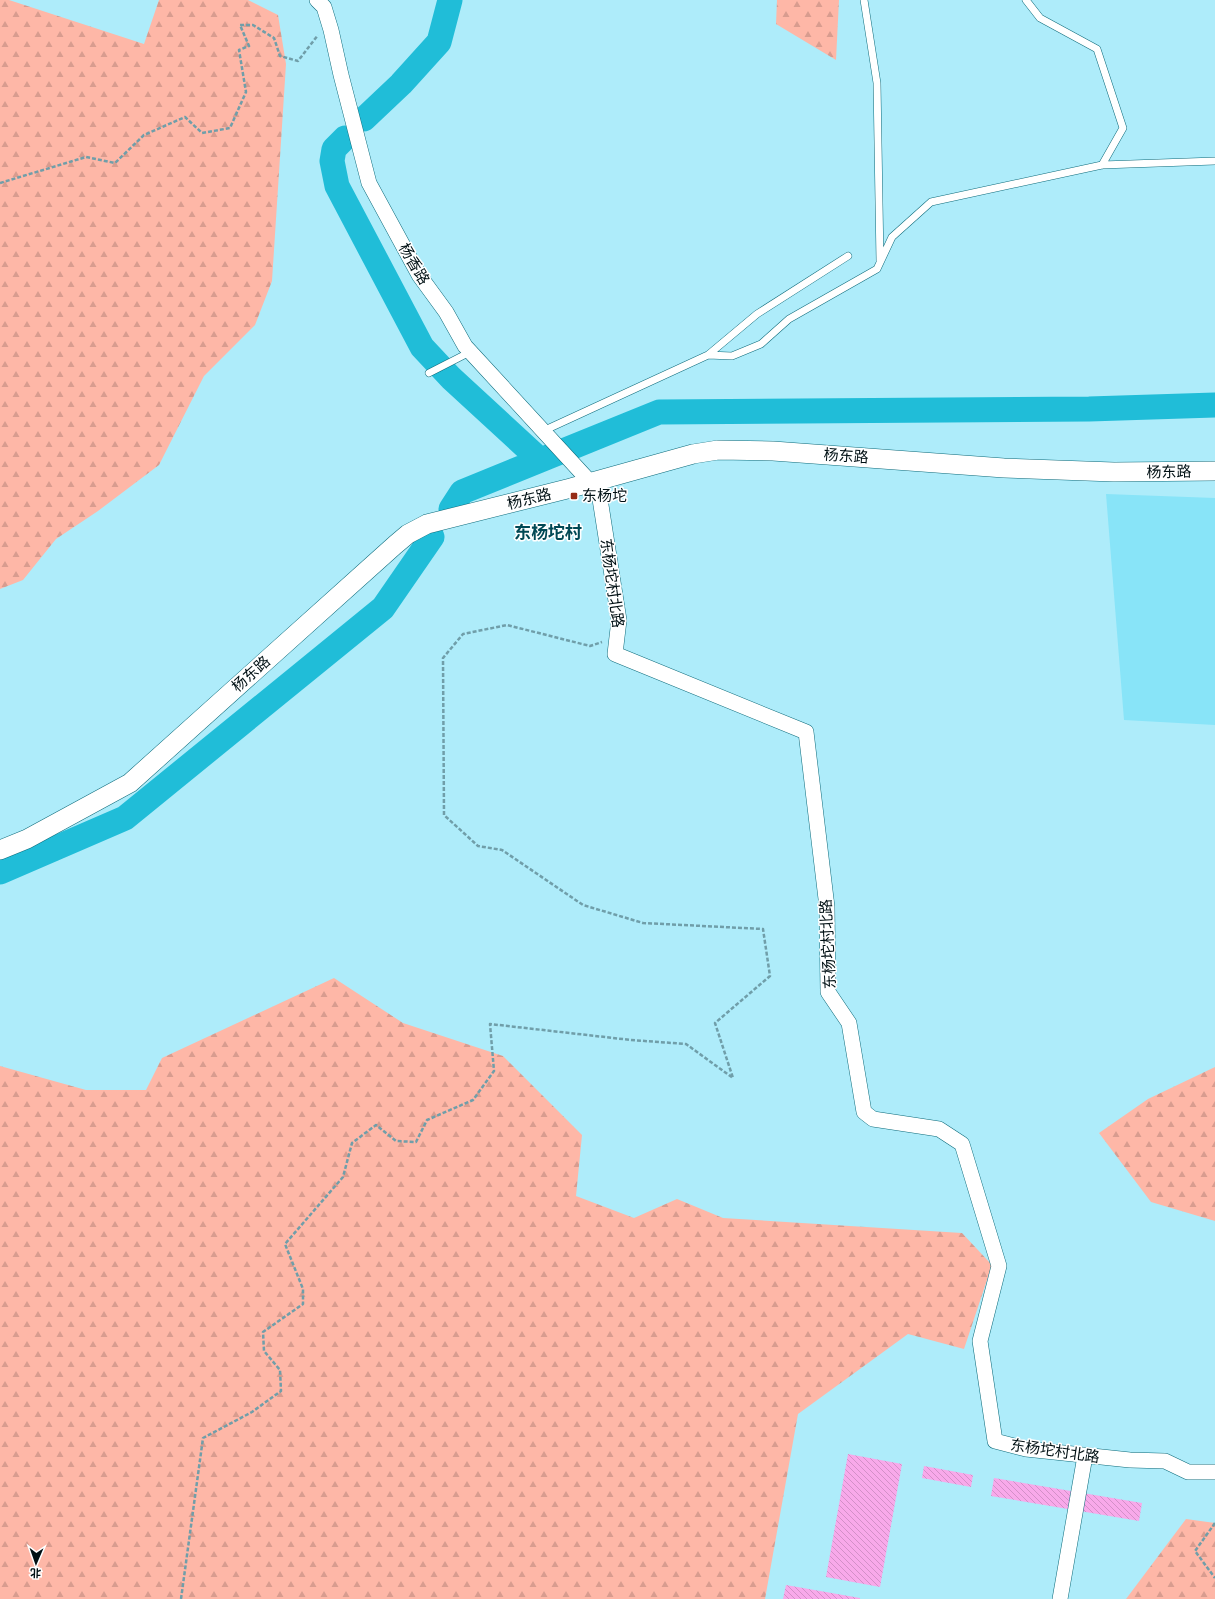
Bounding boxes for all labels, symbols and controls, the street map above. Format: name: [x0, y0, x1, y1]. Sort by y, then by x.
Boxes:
street label: 杨香路: [395, 240, 433, 288]
street label: 杨东路: [823, 445, 869, 467]
street label: 杨东路: [1146, 463, 1192, 481]
street label: 杨东路: [505, 485, 553, 513]
place label: 东杨坨: [582, 487, 627, 505]
marker: 东杨坨: [569, 491, 579, 501]
district label: 东杨坨村: [514, 522, 582, 542]
street label: 东杨坨村北路: [597, 537, 627, 629]
street label: 杨东路: [228, 652, 274, 696]
street label: 东杨坨村北路: [817, 899, 839, 989]
street label: 东杨坨村北路: [1009, 1436, 1101, 1466]
north arrow: [16, 1543, 56, 1583]
text: 北: [30, 1566, 41, 1579]

